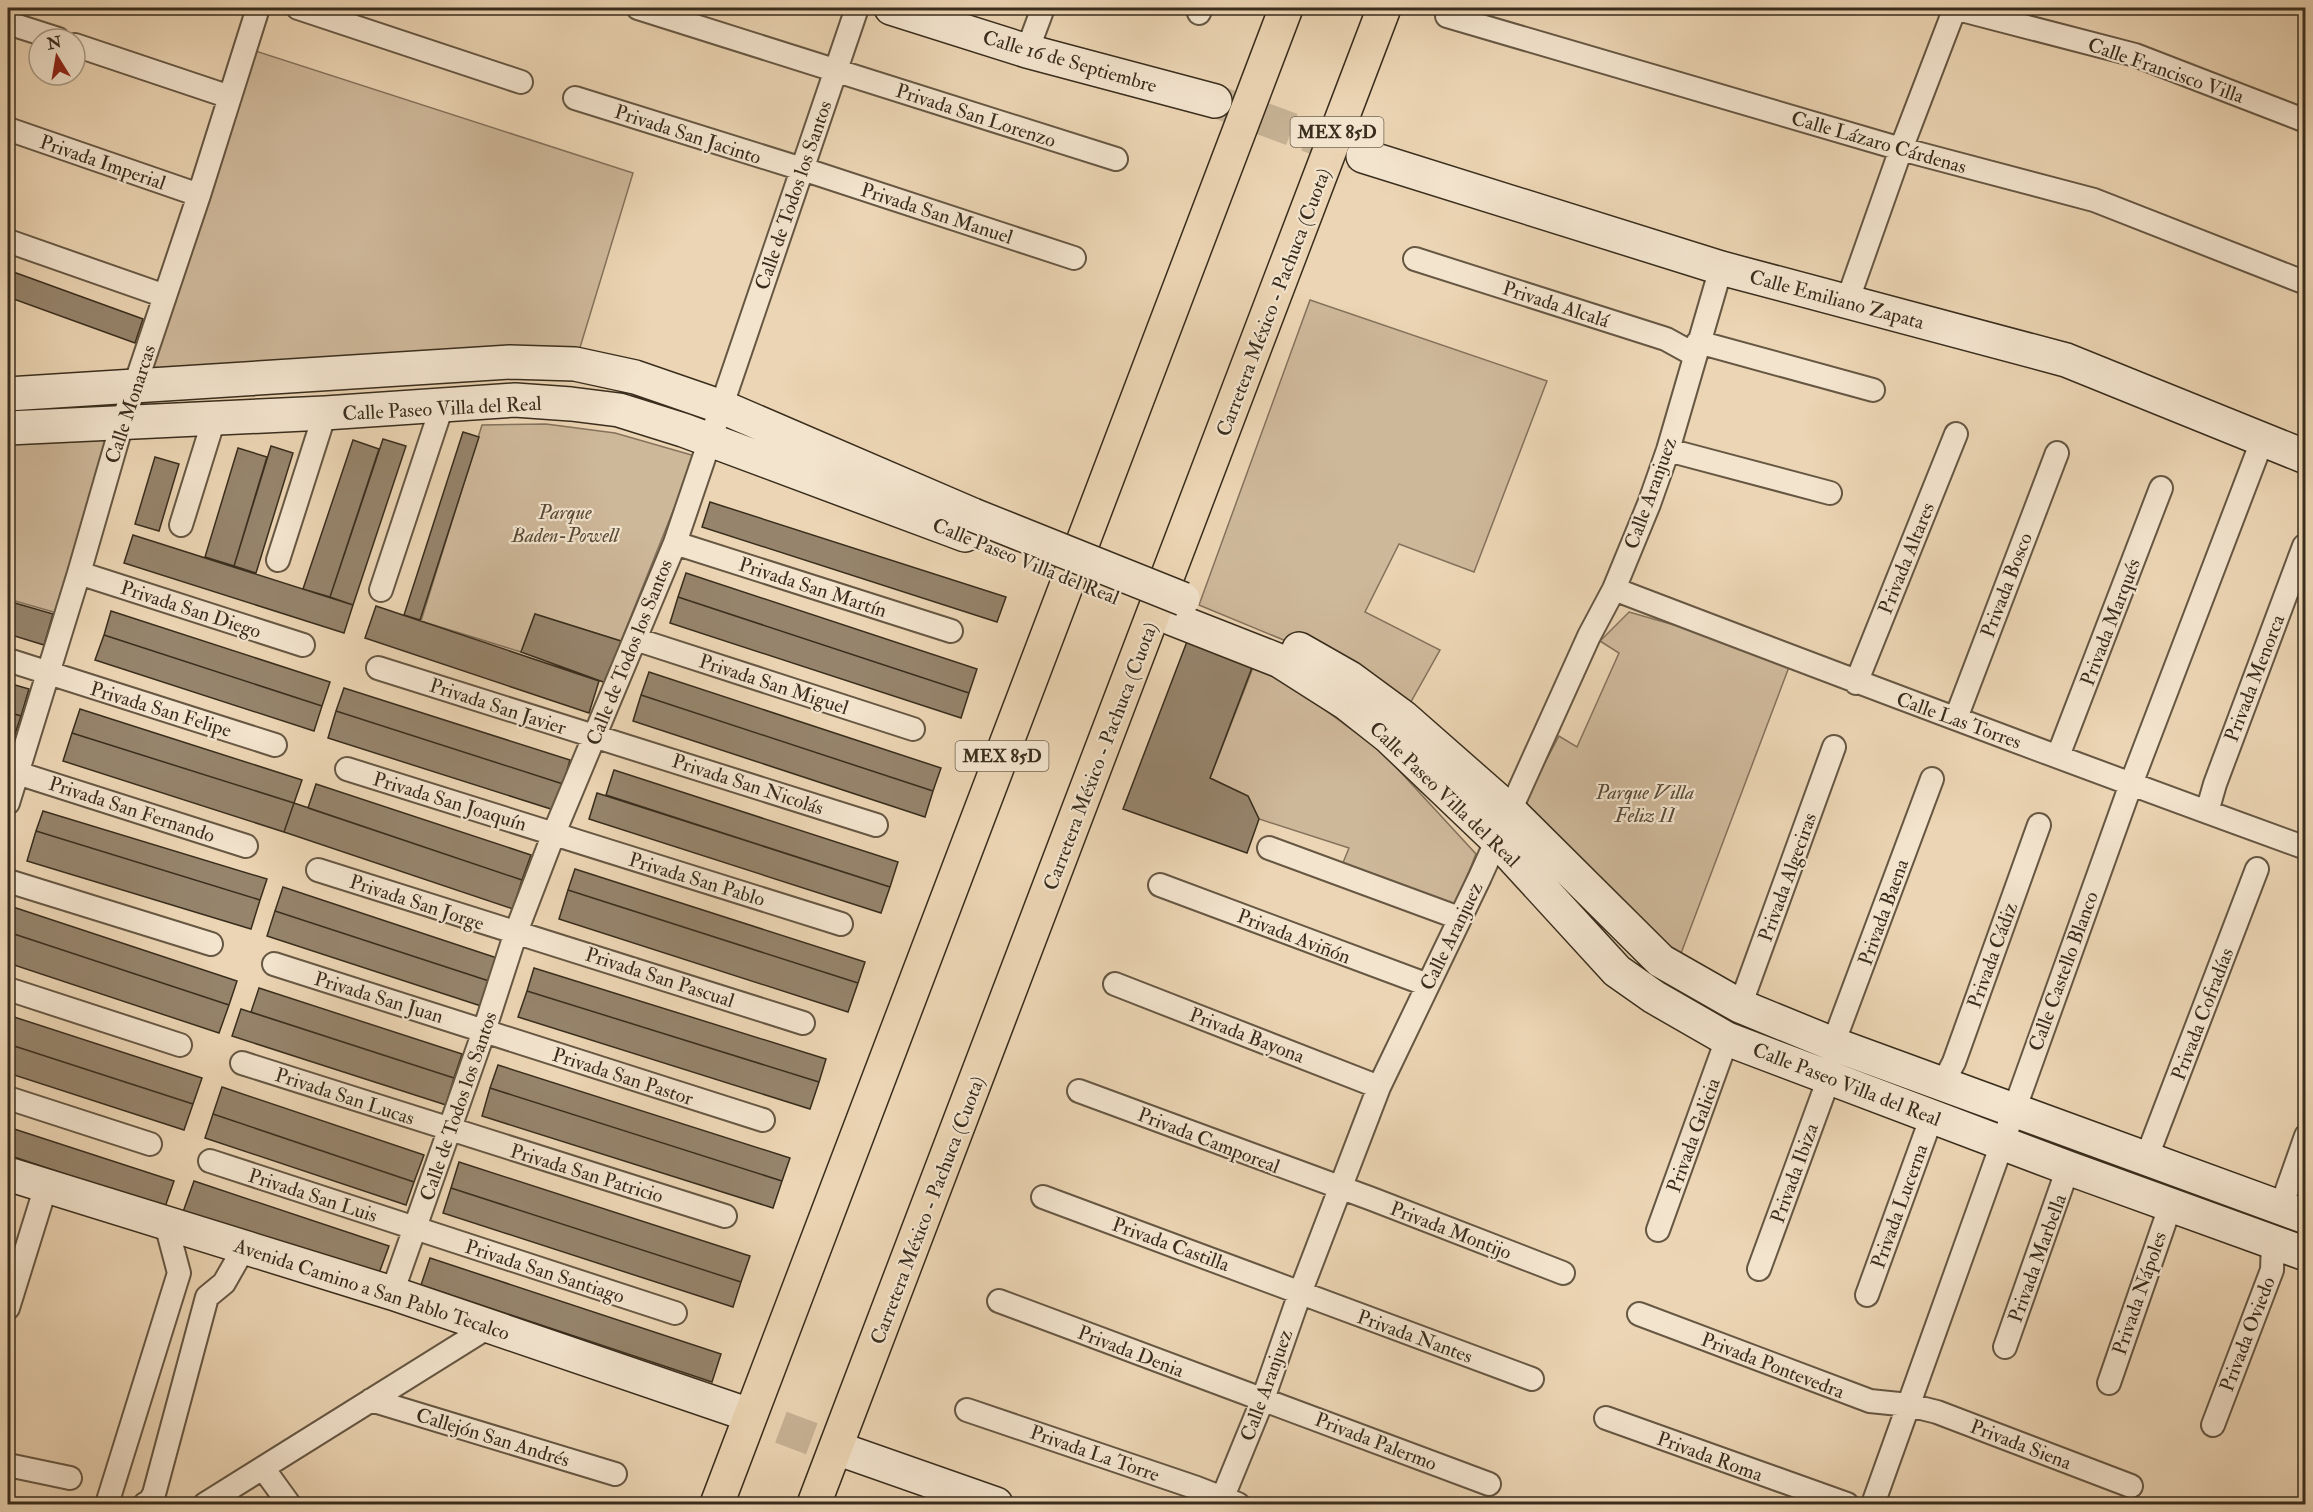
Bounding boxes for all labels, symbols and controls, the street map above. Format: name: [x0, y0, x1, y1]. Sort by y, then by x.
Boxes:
street label: Calle 16 de Septiembre: [980, 25, 1160, 99]
north arrow: [27, 27, 87, 87]
text: N: [44, 32, 64, 55]
street label: Calle Francisco Villa: [2084, 32, 2248, 109]
street label: Privada San Lorenzo: [893, 78, 1059, 153]
street label: Calle de Todos los Santos: [749, 97, 838, 293]
street label: Privada San Jacinto: [611, 99, 764, 170]
street label: Calle Lázaro Cárdenas: [1788, 106, 1969, 179]
road number: MEX 85D: [1290, 117, 1384, 147]
street label: Privada Imperial: [36, 129, 169, 197]
street label: Carretera México - Pachuca (Cuota): [1211, 164, 1336, 440]
street label: Privada San Manuel: [858, 177, 1016, 250]
street label: Calle Emiliano Zapata: [1747, 264, 1928, 336]
street label: Privada Alcalá: [1499, 275, 1613, 334]
street label: Calle Monarcas: [100, 342, 161, 467]
street label: Calle Paseo Villa del Real: [342, 391, 542, 426]
street label: Calle Aranjuez: [1619, 434, 1682, 553]
street label: Privada Altares: [1873, 499, 1940, 618]
park label: Parque Baden-Powell: [510, 500, 621, 548]
street label: Calle Paseo Villa del Real: [929, 513, 1123, 610]
street label: Privada Bosco: [1975, 529, 2038, 641]
street label: Privada San Martín: [736, 552, 890, 623]
street label: Calle de Todos los Santos: [581, 555, 678, 749]
street label: Privada Marqués: [2075, 555, 2146, 689]
street label: Privada San Diego: [117, 575, 264, 644]
street label: Privada Menorca: [2219, 610, 2290, 745]
street label: Carretera México - Pachuca (Cuota): [1038, 618, 1163, 894]
street label: Privada San Miguel: [696, 649, 852, 720]
street label: Privada San Javier: [426, 673, 570, 741]
street label: Privada San Felipe: [87, 676, 235, 744]
street label: Calle Las Torres: [1893, 686, 2025, 755]
street label: Calle Paseo Villa del Real: [1364, 716, 1525, 873]
road number: MEX 85D: [956, 741, 1048, 771]
street label: Privada San Nicolás: [669, 748, 827, 821]
street label: Privada San Joaquín: [370, 766, 530, 837]
street label: Privada San Fernando: [46, 771, 218, 848]
park label: Parque Villa Feliz II: [1595, 780, 1694, 828]
street label: Privada Algeciras: [1753, 809, 1822, 945]
street label: Privada San Pablo: [626, 847, 768, 912]
street label: Privada Baena: [1853, 855, 1915, 969]
street label: Privada San Jorge: [346, 869, 487, 936]
street label: Calle Aranjuez: [1415, 878, 1489, 994]
street label: Calle Castello Blanco: [2023, 888, 2104, 1055]
street label: Privada Cádiz: [1962, 899, 2023, 1012]
street label: Privada Aviñón: [1234, 903, 1354, 970]
street label: Privada San Pascual: [582, 942, 738, 1013]
street label: Privada Cofradías: [2166, 944, 2239, 1084]
street label: Privada San Juan: [311, 966, 446, 1029]
street label: Privada Bayona: [1186, 1002, 1309, 1069]
street label: Calle de Todos los Santos: [414, 1008, 503, 1204]
street label: Calle Paseo Villa del Real: [1749, 1037, 1944, 1132]
street label: Privada San Pastor: [549, 1042, 697, 1111]
street label: Privada San Lucas: [272, 1062, 418, 1131]
street label: Carretera México - Pachuca (Cuota): [865, 1072, 990, 1348]
street label: Privada Galicia: [1661, 1074, 1726, 1196]
street label: Privada Camporeal: [1134, 1102, 1283, 1180]
street label: Privada Ibiza: [1765, 1119, 1824, 1226]
street label: Privada San Patricio: [507, 1138, 666, 1209]
street label: Privada Lucerna: [1865, 1140, 1934, 1272]
street label: Privada San Luis: [245, 1163, 381, 1228]
street label: Privada Marbella: [2003, 1190, 2073, 1326]
street label: Privada Montijo: [1387, 1196, 1515, 1265]
street label: Privada Castilla: [1109, 1212, 1234, 1278]
street label: Privada Nápoles: [2107, 1228, 2173, 1358]
street label: Avenida Camino a San Pablo Tecalco: [230, 1233, 513, 1346]
street label: Privada San Santiago: [462, 1234, 628, 1309]
street label: Privada Oviedo: [2214, 1273, 2281, 1395]
street label: Privada Nantes: [1354, 1304, 1476, 1369]
street label: Privada Denia: [1074, 1320, 1188, 1383]
street label: Calle Aranjuez: [1235, 1326, 1298, 1445]
street label: Privada Pontevedra: [1698, 1327, 1849, 1405]
street label: Callejón San Andrés: [413, 1402, 573, 1473]
street label: Privada Palermo: [1311, 1407, 1440, 1476]
street label: Privada Siena: [1967, 1414, 2076, 1475]
street label: Privada La Torre: [1027, 1420, 1163, 1487]
street label: Privada Roma: [1654, 1426, 1767, 1487]

